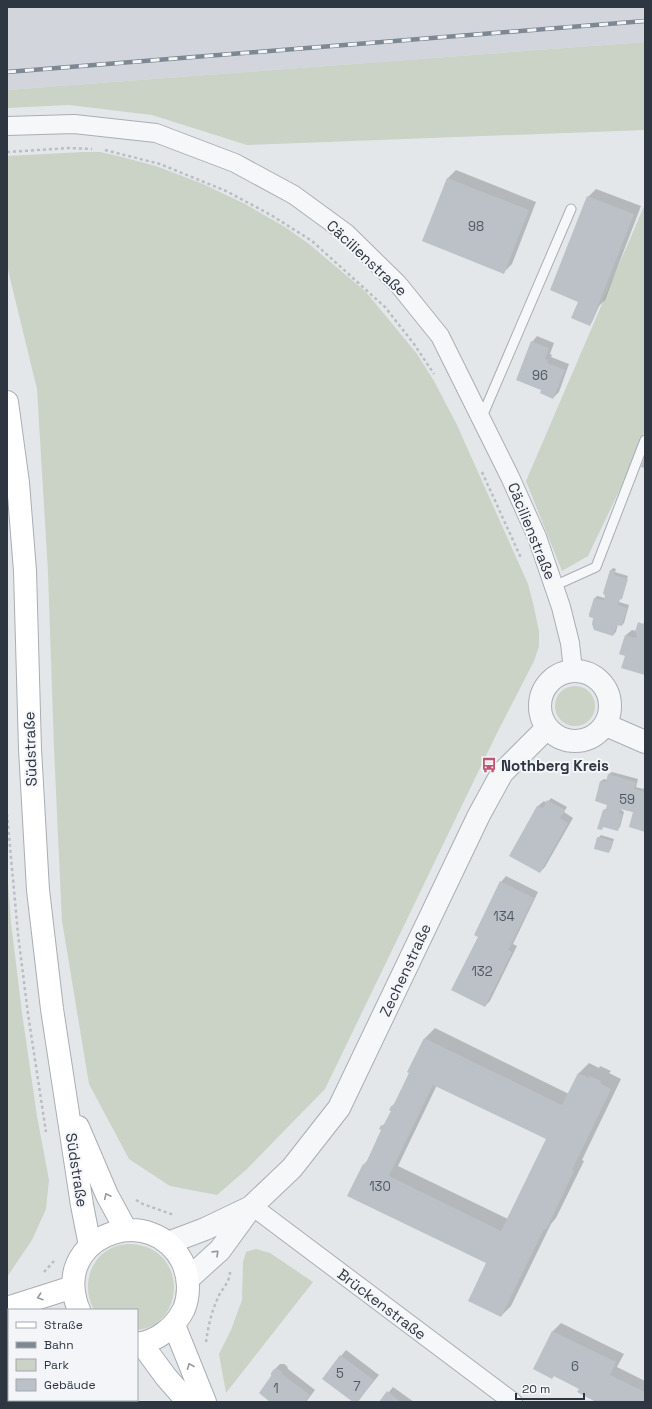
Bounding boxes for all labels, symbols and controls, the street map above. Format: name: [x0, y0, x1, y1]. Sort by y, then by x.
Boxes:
street label: Cäcilienstraße: [323, 216, 411, 300]
house number: 98: [468, 218, 484, 235]
house number: 96: [532, 367, 548, 384]
street label: Cäcilienstraße: [504, 480, 560, 582]
street label: Südstraße: [19, 711, 41, 787]
bus stop icon: Nothberg Kreis: [480, 756, 498, 774]
place label: Nothberg Kreis: [501, 756, 609, 775]
house number: 59: [619, 791, 635, 808]
house number: 134: [493, 908, 515, 925]
street label: Zechenstraße: [375, 920, 435, 1020]
house number: 132: [471, 963, 493, 980]
street label: Südstraße: [62, 1131, 92, 1209]
house number: 130: [369, 1178, 391, 1195]
one-way arrow: [105, 1192, 112, 1200]
one-way arrow: [211, 1250, 219, 1258]
street label: Brückenstraße: [334, 1264, 430, 1344]
one-way arrow: [37, 1292, 44, 1300]
legend: [8, 1309, 138, 1401]
text: Straße: [44, 1317, 83, 1333]
text: Bahn: [44, 1337, 74, 1353]
text: Park: [44, 1357, 69, 1373]
house number: 6: [571, 1358, 579, 1375]
one-way arrow: [187, 1362, 195, 1370]
house number: 5: [336, 1365, 344, 1382]
scale bar: [516, 1375, 584, 1401]
text: Gebäude: [44, 1377, 96, 1393]
house number: 7: [353, 1378, 361, 1395]
house number: 1: [273, 1380, 279, 1397]
text: 20 m: [522, 1381, 550, 1397]

